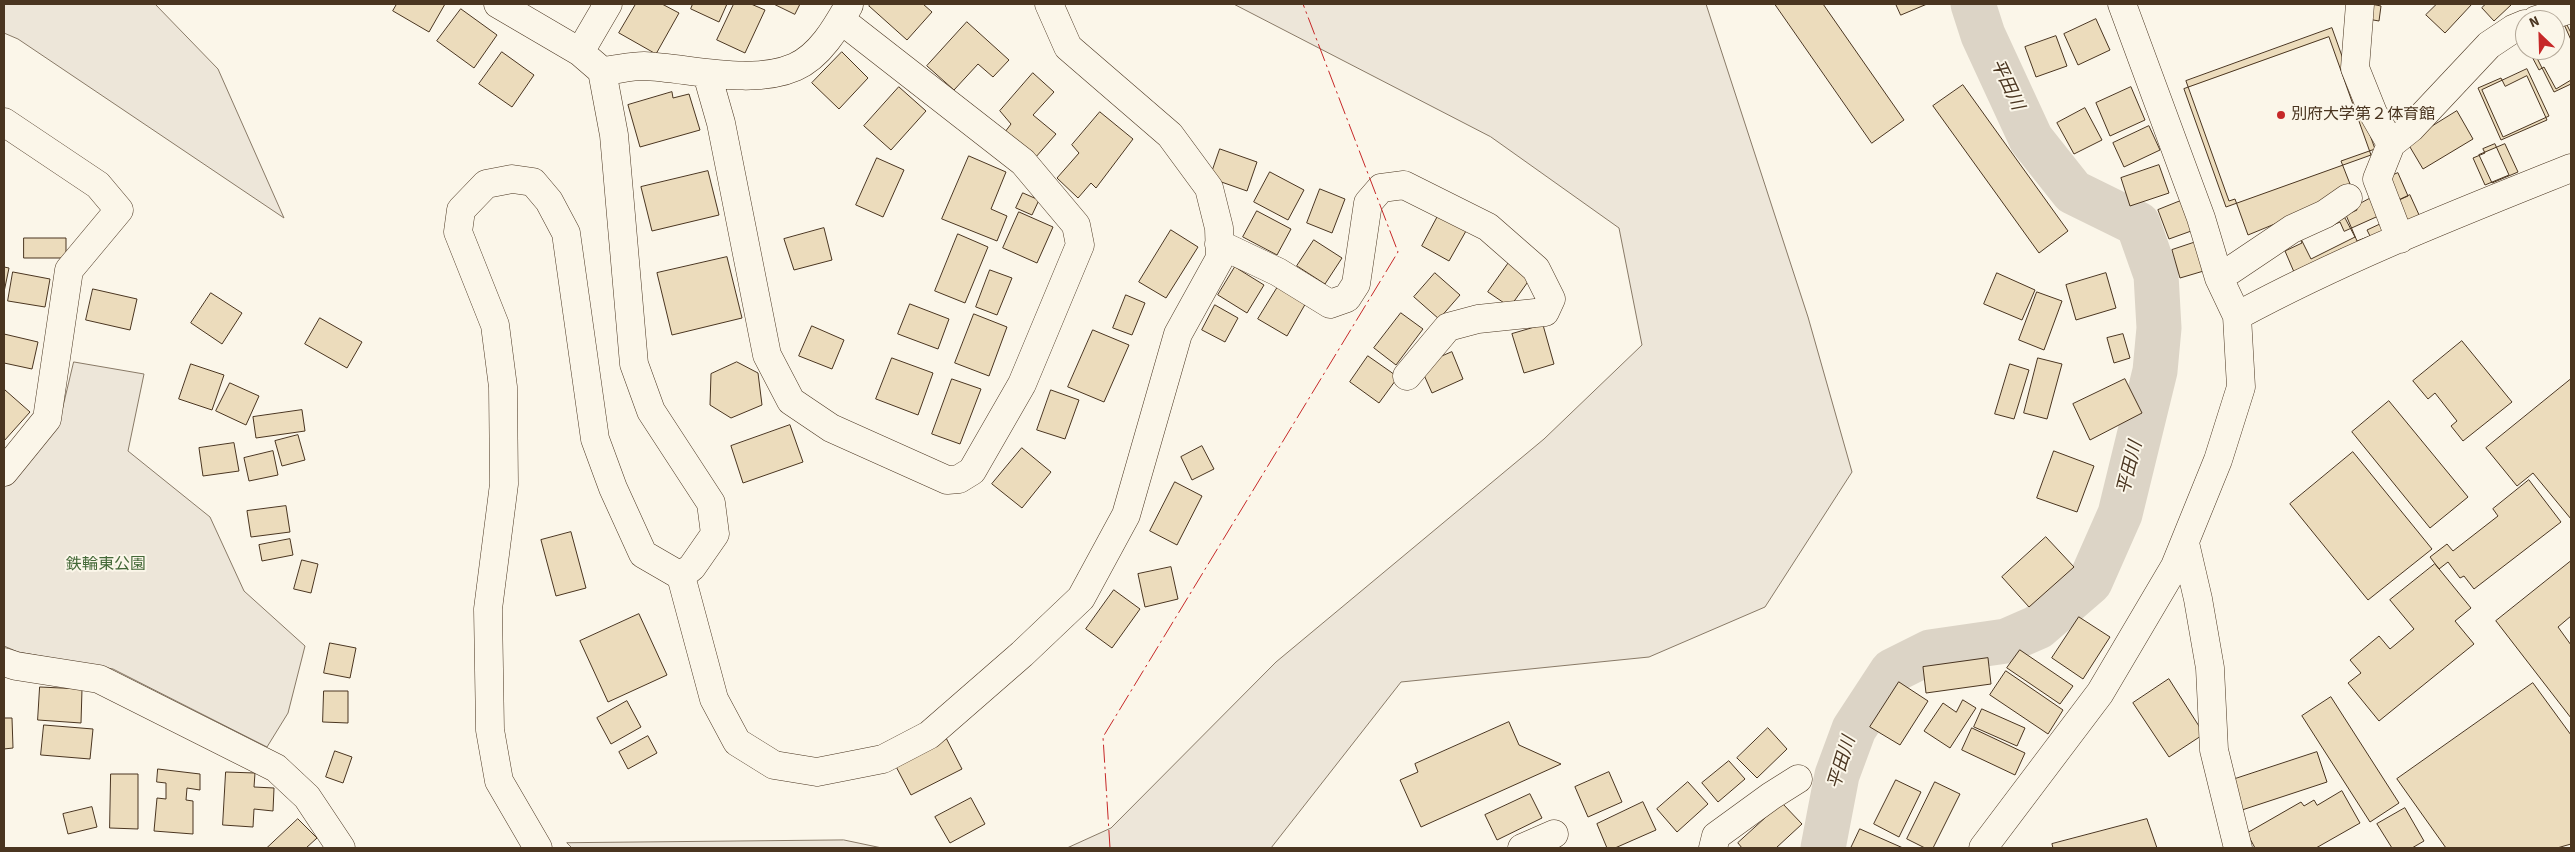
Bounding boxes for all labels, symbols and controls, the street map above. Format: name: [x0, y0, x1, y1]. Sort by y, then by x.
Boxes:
north arrow: [2515, 10, 2565, 60]
text: N: [2526, 11, 2543, 33]
water label: 平田川: [1985, 56, 2027, 114]
place label: 別府大学第２体育館: [2291, 105, 2435, 125]
marker: 別府大学第２体育館: [2275, 109, 2287, 121]
water label: 平田川: [2114, 439, 2148, 497]
park label: 鉄輪東公園: [66, 555, 146, 575]
water label: 平田川: [1825, 734, 1861, 792]

